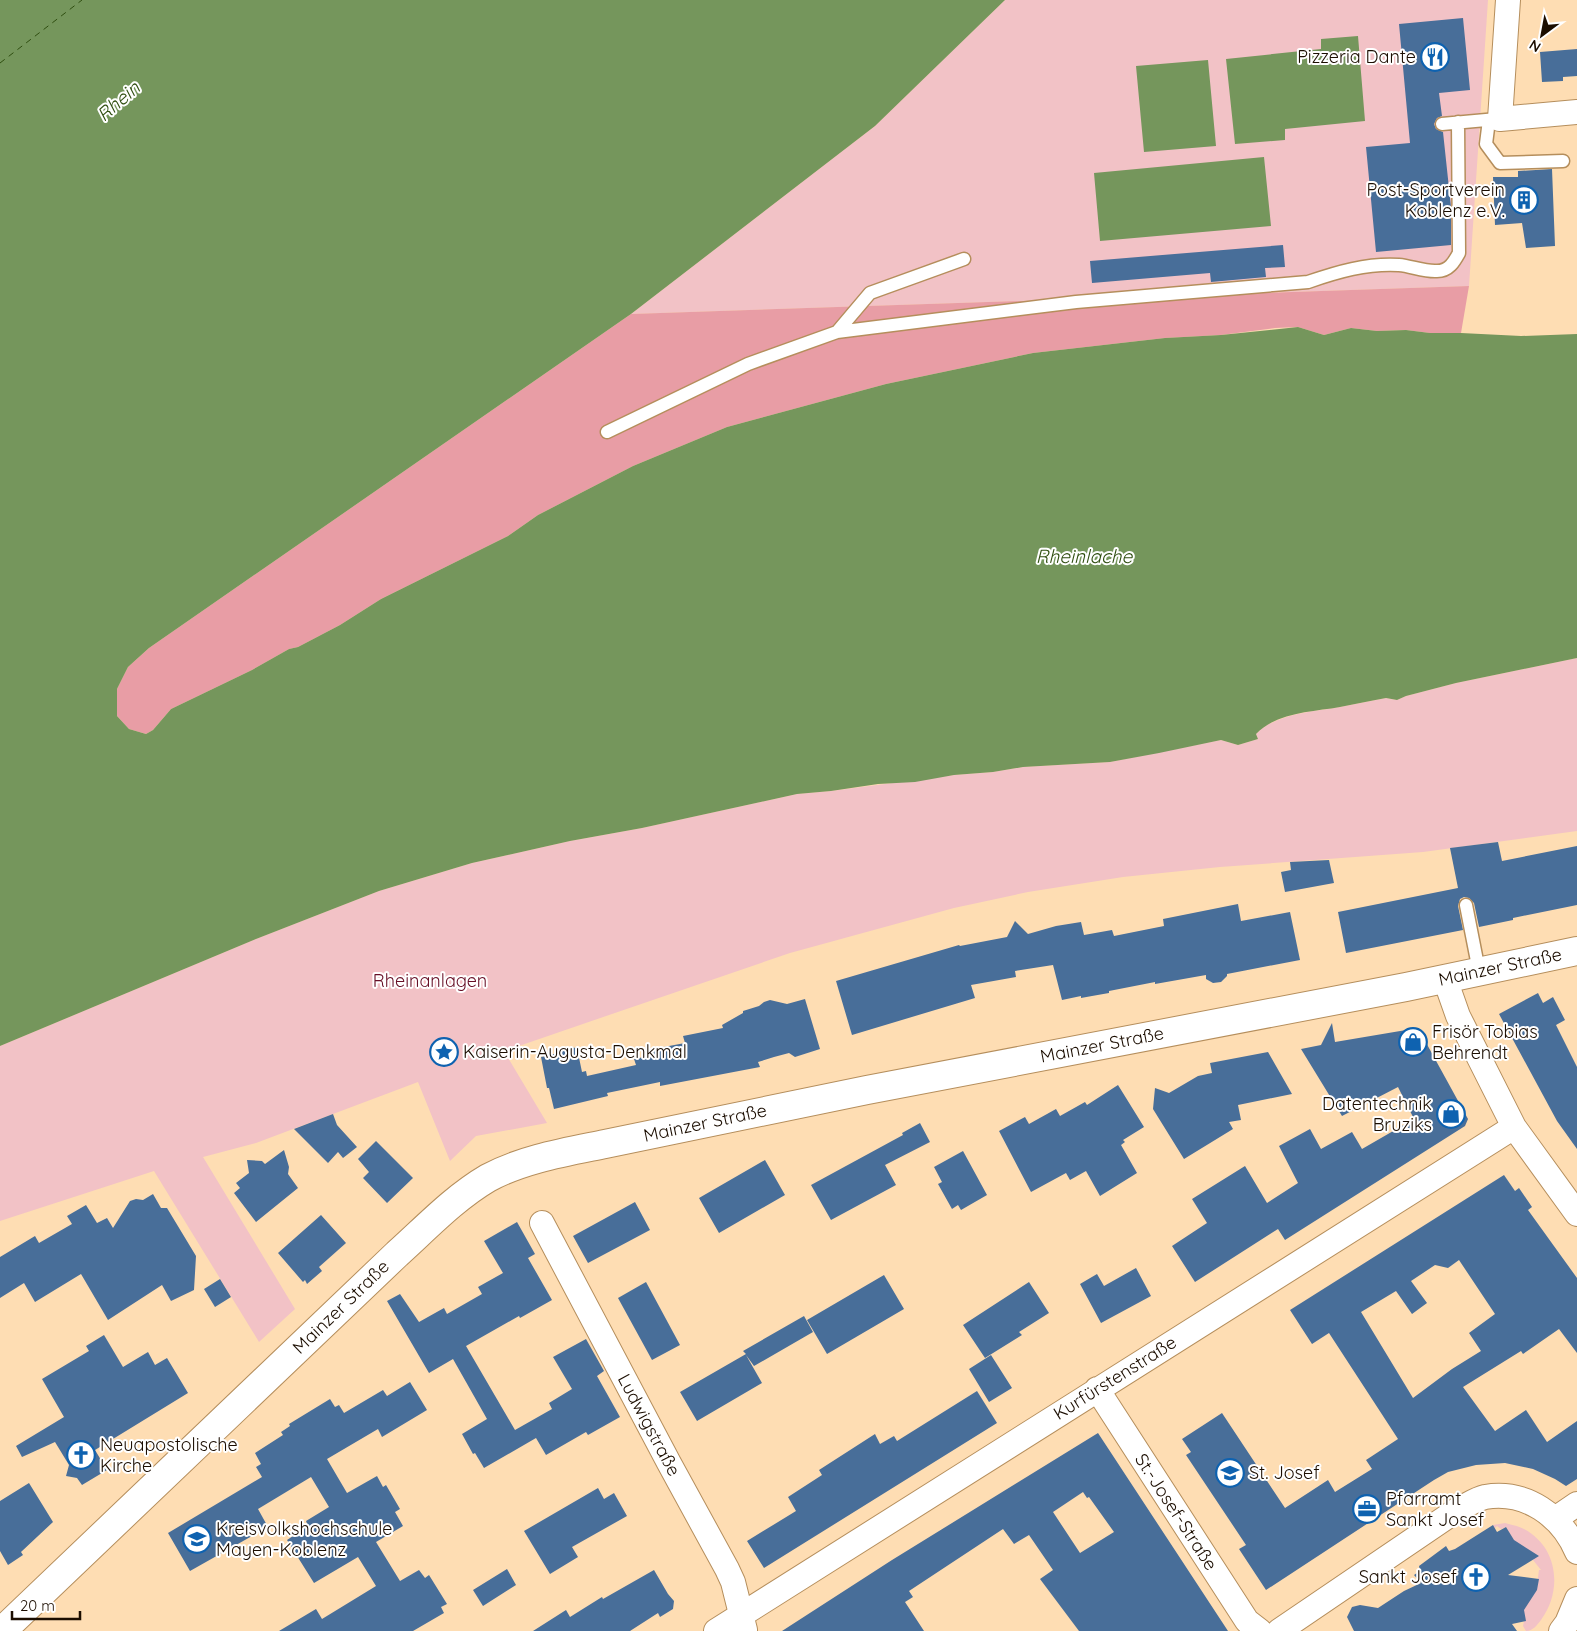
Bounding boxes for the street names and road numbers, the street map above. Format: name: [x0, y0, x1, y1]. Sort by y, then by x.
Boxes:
street label: Mainzer Straße: [1436, 942, 1564, 991]
street label: Mainzer Straße: [1038, 1021, 1166, 1068]
street label: Mainzer Straße: [641, 1098, 769, 1147]
street label: Mainzer Straße: [288, 1255, 394, 1358]
street label: Kurfürstenstraße: [1049, 1330, 1181, 1425]
street label: Ludwigstraße: [613, 1370, 686, 1480]
street label: St.-Josef-Straße: [1130, 1449, 1223, 1574]

